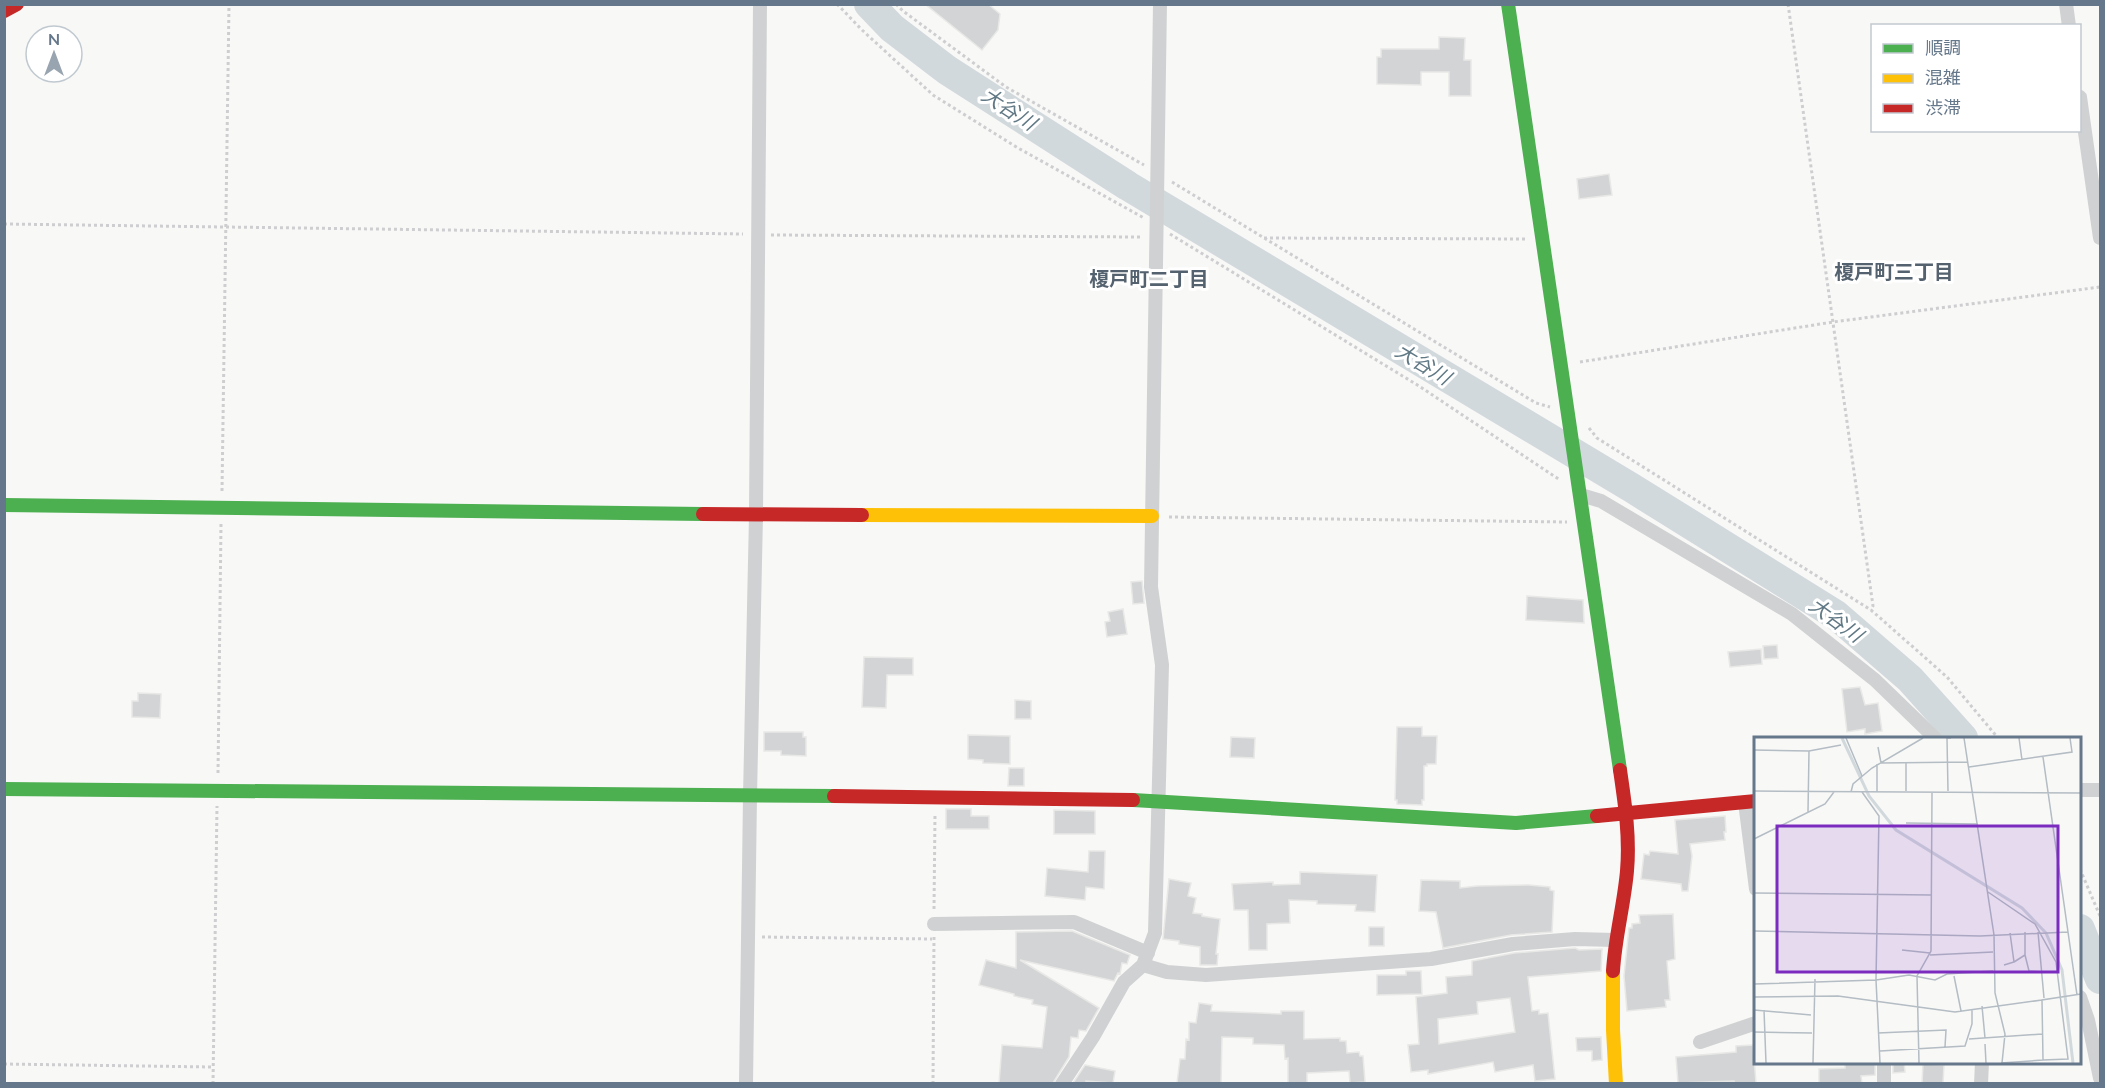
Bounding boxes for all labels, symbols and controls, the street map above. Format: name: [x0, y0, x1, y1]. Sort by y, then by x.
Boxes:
north arrow: [24, 24, 84, 84]
legend: [1871, 24, 2081, 132]
text: N: [48, 29, 60, 49]
text: 順調: [1925, 36, 1961, 59]
text: 混雑: [1925, 66, 1961, 89]
water label: 大谷川: [977, 82, 1043, 136]
text: 渋滞: [1925, 96, 1961, 119]
district label: 榎戸町三丁目: [1834, 259, 1954, 284]
district label: 榎戸町二丁目: [1089, 266, 1209, 291]
water label: 大谷川: [1391, 337, 1457, 391]
water label: 大谷川: [1805, 592, 1870, 649]
inset map: [1754, 737, 2081, 1064]

